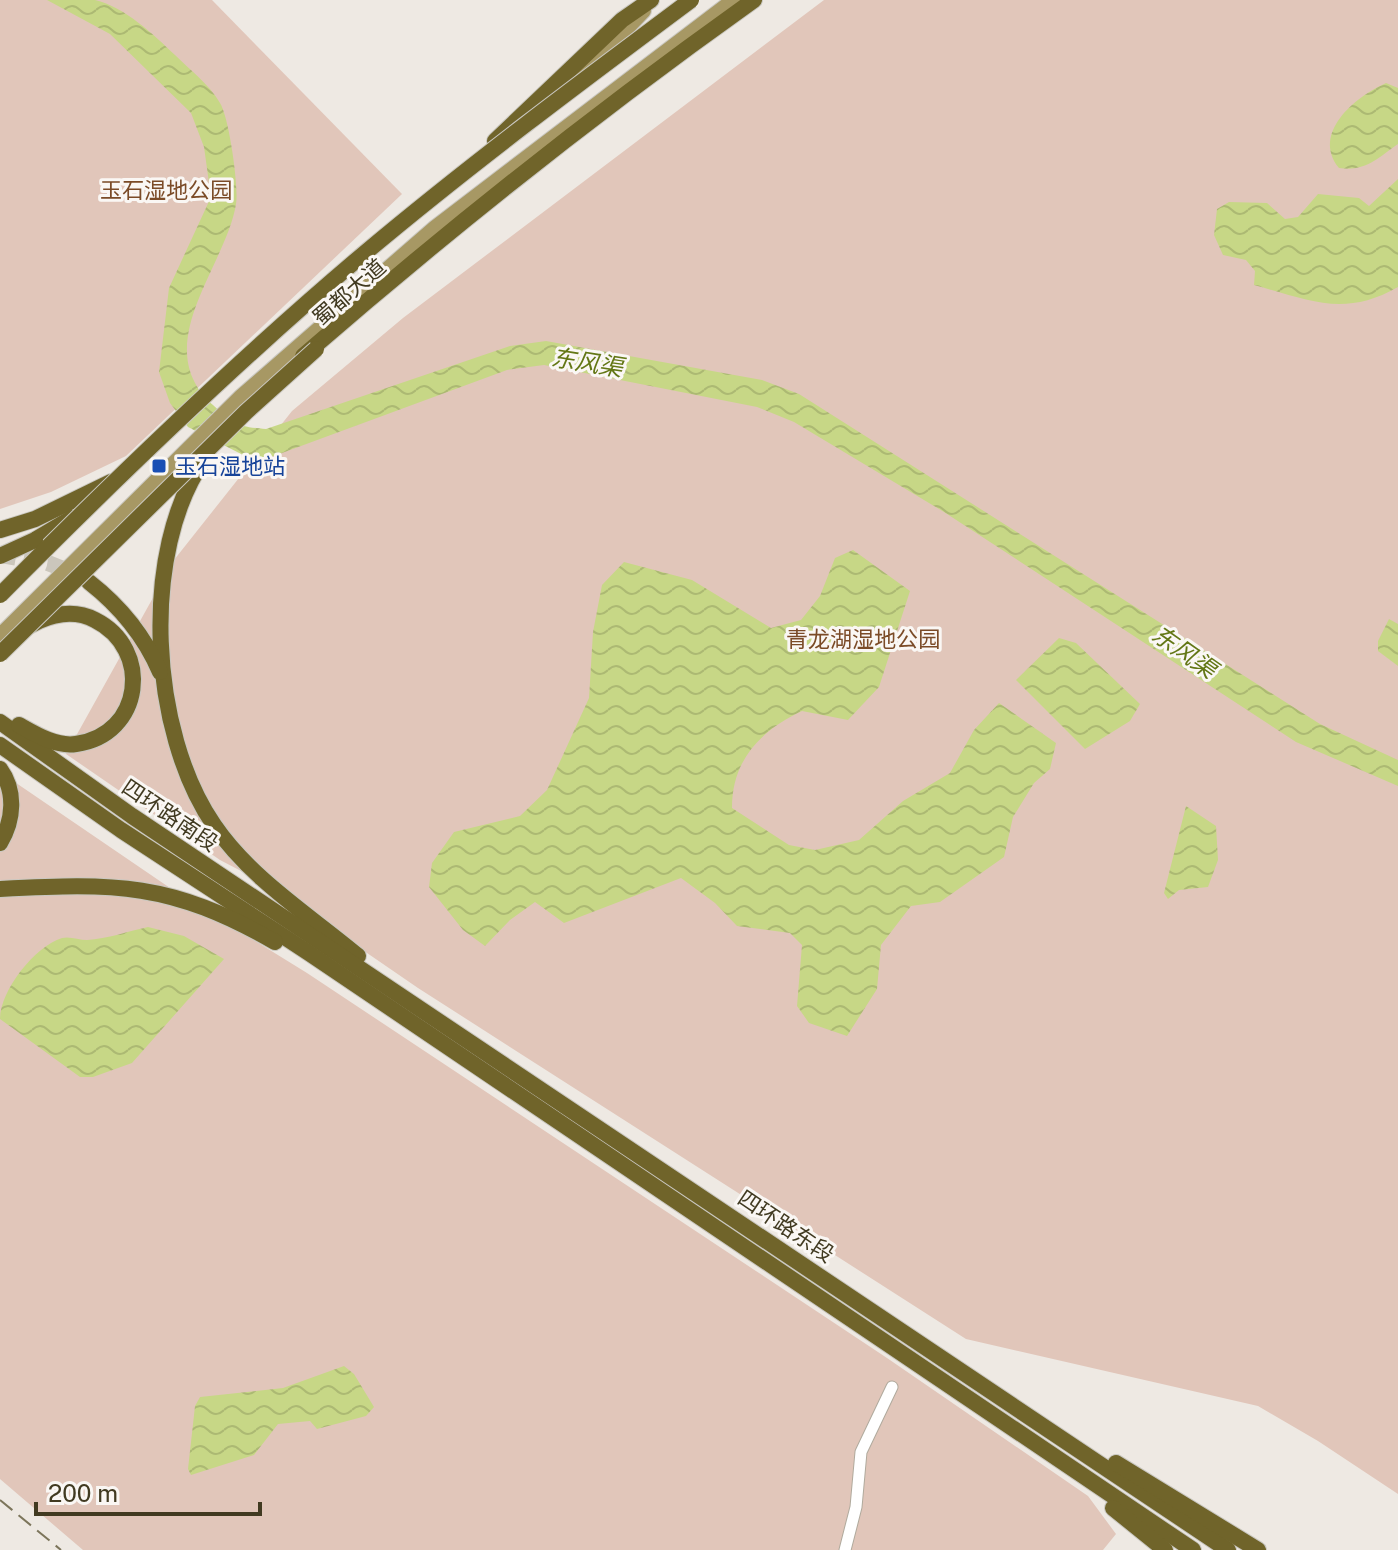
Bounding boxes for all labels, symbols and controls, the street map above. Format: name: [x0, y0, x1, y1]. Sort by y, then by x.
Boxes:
park label: 玉石湿地公园: [100, 177, 232, 203]
street label: 蜀都大道: [307, 253, 391, 331]
water label: 东风渠: [549, 343, 628, 382]
place label: 玉石湿地站: [175, 453, 285, 479]
marker: 玉石湿地站: [150, 457, 168, 475]
water label: 东风渠: [1147, 619, 1225, 685]
park label: 青龙湖湿地公园: [786, 626, 940, 652]
street label: 四环路南段: [117, 773, 223, 857]
street label: 四环路东段: [733, 1184, 839, 1268]
scale bar: [36, 1466, 260, 1516]
text: 200 m: [48, 1479, 118, 1507]

